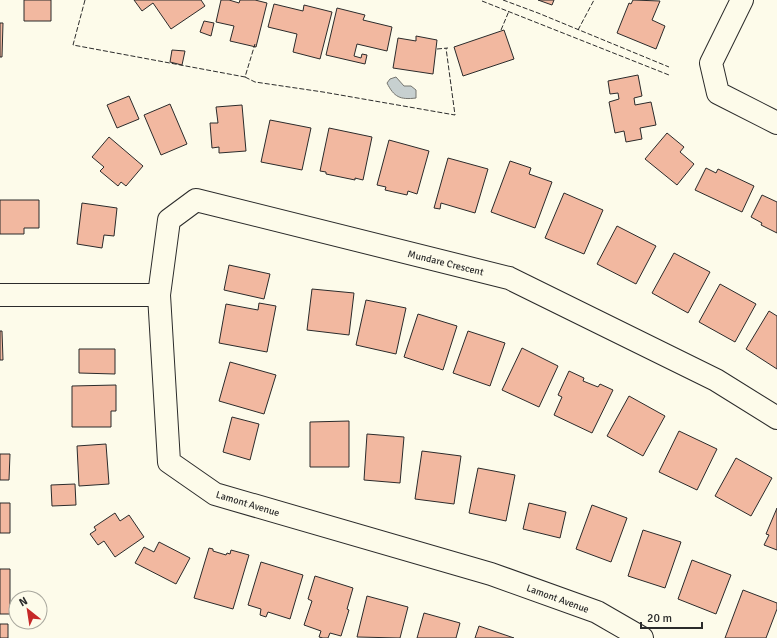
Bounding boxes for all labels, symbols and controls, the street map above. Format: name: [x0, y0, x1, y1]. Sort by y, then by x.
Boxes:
street label: Mundare Crescent: [406, 248, 485, 279]
street label: Lamont Avenue: [214, 489, 281, 519]
street label: Lamont Avenue: [525, 582, 591, 616]
north arrow: [8, 590, 48, 630]
text: N: [17, 594, 30, 609]
scale bar: [641, 604, 702, 630]
text: 20 m: [647, 611, 672, 626]

